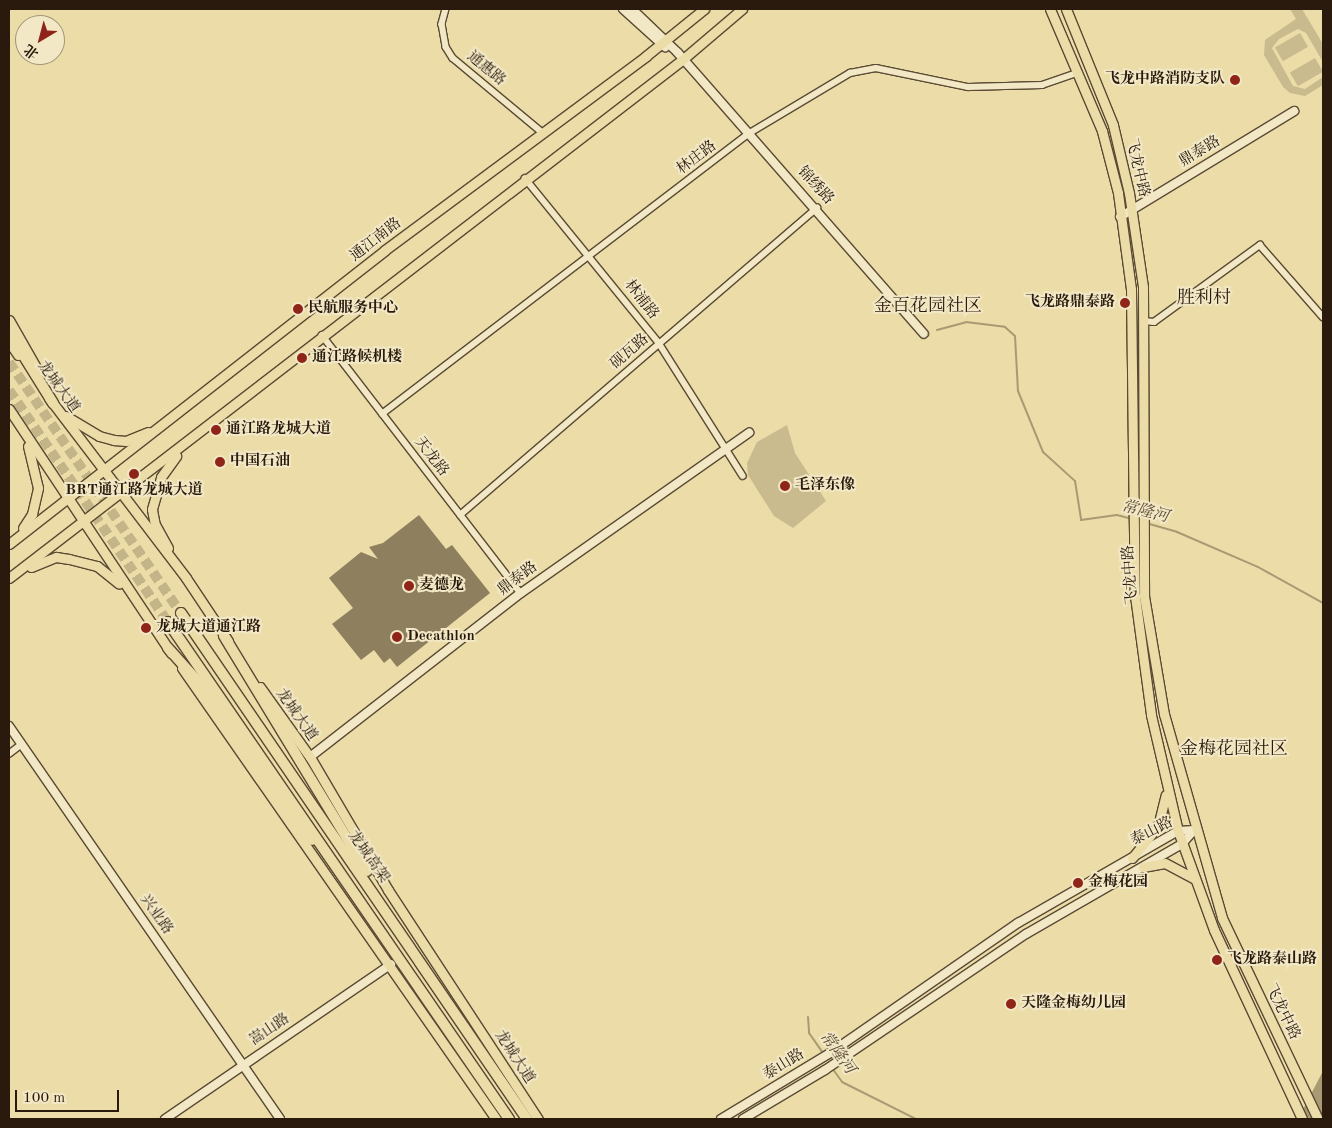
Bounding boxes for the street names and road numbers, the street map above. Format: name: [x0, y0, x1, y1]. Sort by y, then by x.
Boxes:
street label: 通惠路: [463, 48, 509, 90]
street label: 鼎泰路: [1176, 133, 1224, 171]
street label: 林庄路: [674, 137, 720, 179]
street label: 飞龙中路: [1121, 137, 1153, 199]
street label: 锦绣路: [793, 163, 837, 209]
street label: 通江南路: [347, 214, 405, 266]
street label: 林浦路: [620, 277, 662, 323]
street label: 砚瓦路: [607, 330, 653, 374]
street label: 龙城大道: [33, 357, 83, 417]
street label: 天龙路: [410, 434, 452, 480]
street label: 飞龙中路: [1120, 544, 1142, 606]
street label: 鼎泰路: [495, 558, 541, 600]
street label: 龙城大道: [271, 685, 321, 745]
street label: 泰山路: [1128, 814, 1176, 850]
street label: 龙城高架: [343, 827, 393, 887]
street label: 兴业路: [136, 891, 176, 939]
street label: 飞龙中路: [1261, 981, 1303, 1043]
street label: 嵩山路: [246, 1010, 294, 1050]
street label: 龙城大道: [490, 1027, 538, 1087]
street label: 泰山路: [760, 1045, 808, 1085]

